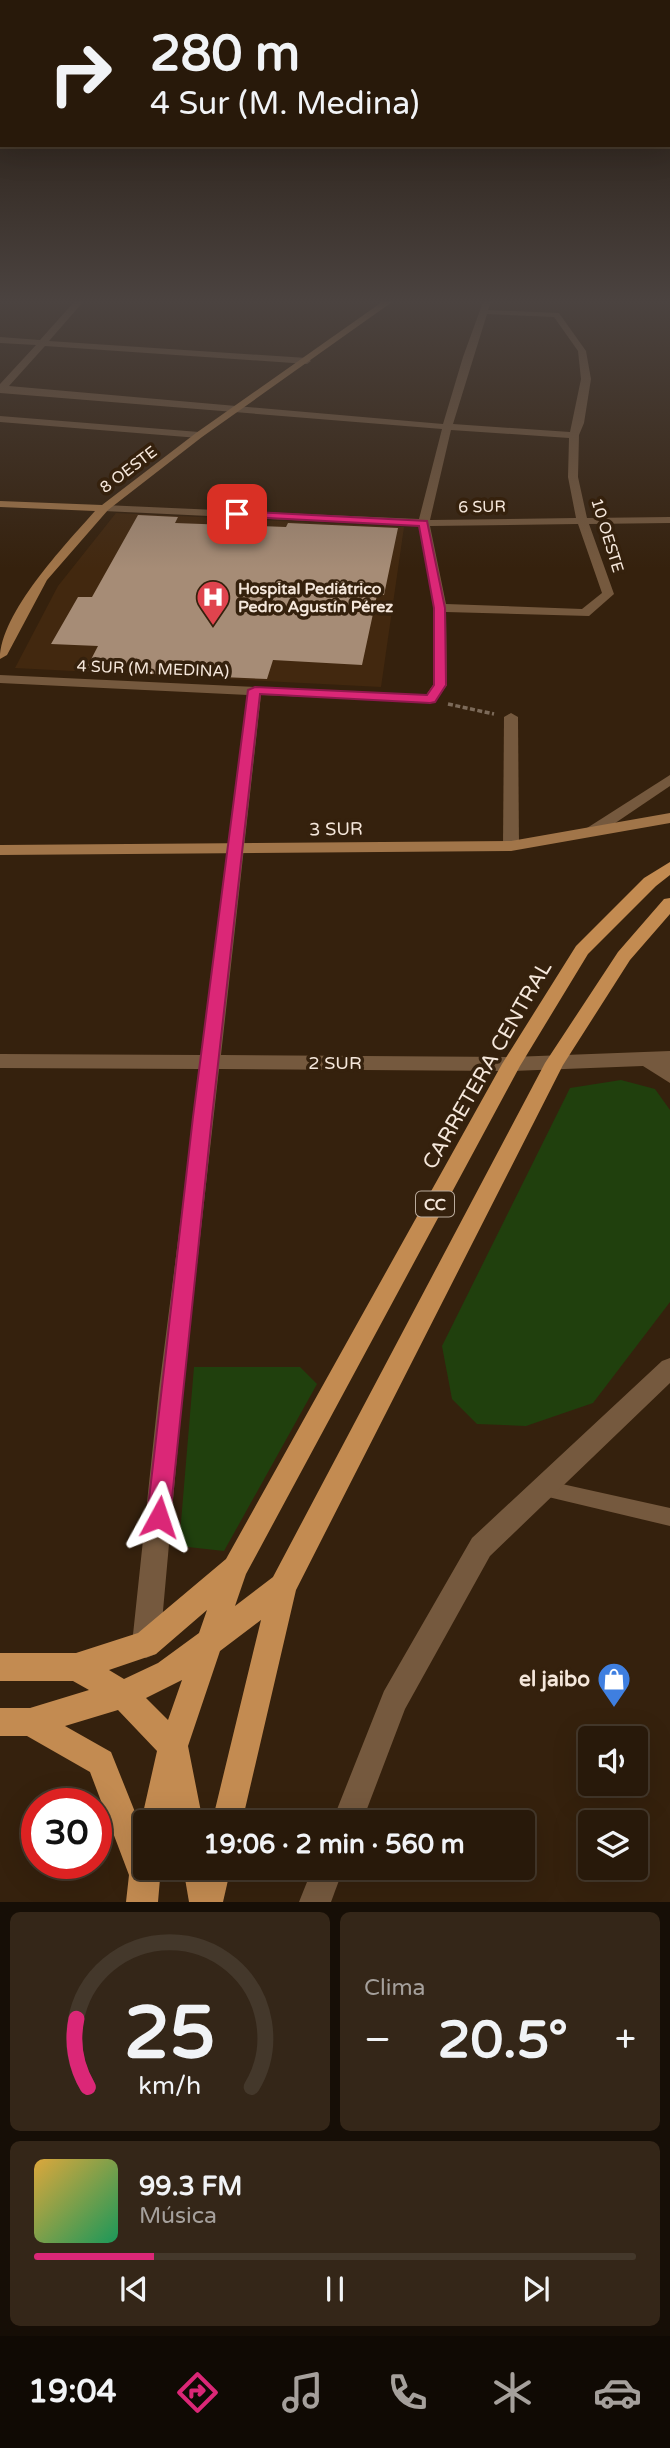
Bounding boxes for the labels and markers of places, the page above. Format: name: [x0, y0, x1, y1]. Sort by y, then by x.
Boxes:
pin: [207, 484, 267, 544]
hospital icon: Hospital Pediátrico Pedro Agustín Pérez: [194, 578, 232, 627]
place label: Hospital Pediátrico Pedro Agustín Pérez: [238, 579, 393, 617]
shop icon: el jaibo: [595, 1660, 633, 1709]
place label: el jaibo: [519, 1667, 590, 1692]

